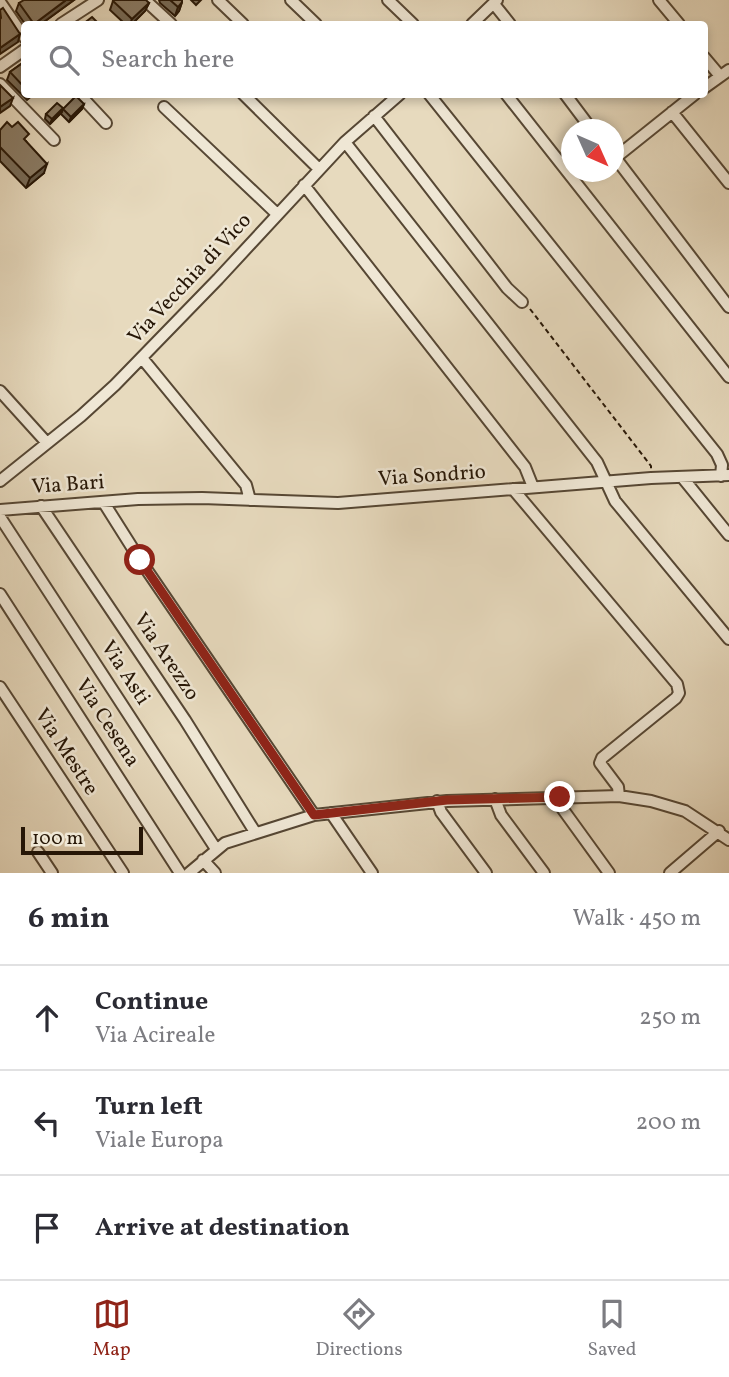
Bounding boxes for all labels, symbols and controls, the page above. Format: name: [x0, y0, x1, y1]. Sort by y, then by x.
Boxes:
search box: [21, 21, 708, 98]
icon: search: [45, 41, 83, 79]
text: Search here: [101, 42, 234, 78]
north arrow: [561, 119, 624, 182]
street label: Via Vecchia di Vico: [121, 207, 259, 351]
street label: Via Sondrio: [377, 458, 487, 494]
street label: Via Bari: [31, 468, 105, 502]
route start: [124, 544, 155, 575]
street label: Via Arezzo: [126, 607, 206, 707]
street label: Via Asti: [93, 635, 157, 711]
street label: Via Cesena: [68, 673, 146, 773]
street label: Via Mestre: [27, 703, 105, 801]
route end: [544, 781, 575, 812]
scale bar: [21, 824, 144, 856]
text: 100 m: [32, 826, 83, 852]
text: 6 min: [28, 898, 110, 940]
text: Walk · 450 m: [573, 903, 701, 935]
text: Continue: [95, 984, 208, 1020]
icon: ahead: [28, 999, 66, 1037]
text: 250 m: [639, 1002, 701, 1034]
text: Via Acireale: [95, 1020, 215, 1052]
text: Turn left: [95, 1089, 203, 1125]
icon: left: [28, 1104, 66, 1142]
text: 200 m: [636, 1107, 701, 1139]
text: Viale Europa: [95, 1125, 224, 1157]
icon: arrive: [28, 1209, 66, 1247]
text: Arrive at destination: [95, 1210, 350, 1246]
tab: Map: [92, 1295, 131, 1363]
tab: Directions: [316, 1295, 403, 1363]
tab: Saved: [588, 1295, 636, 1363]

